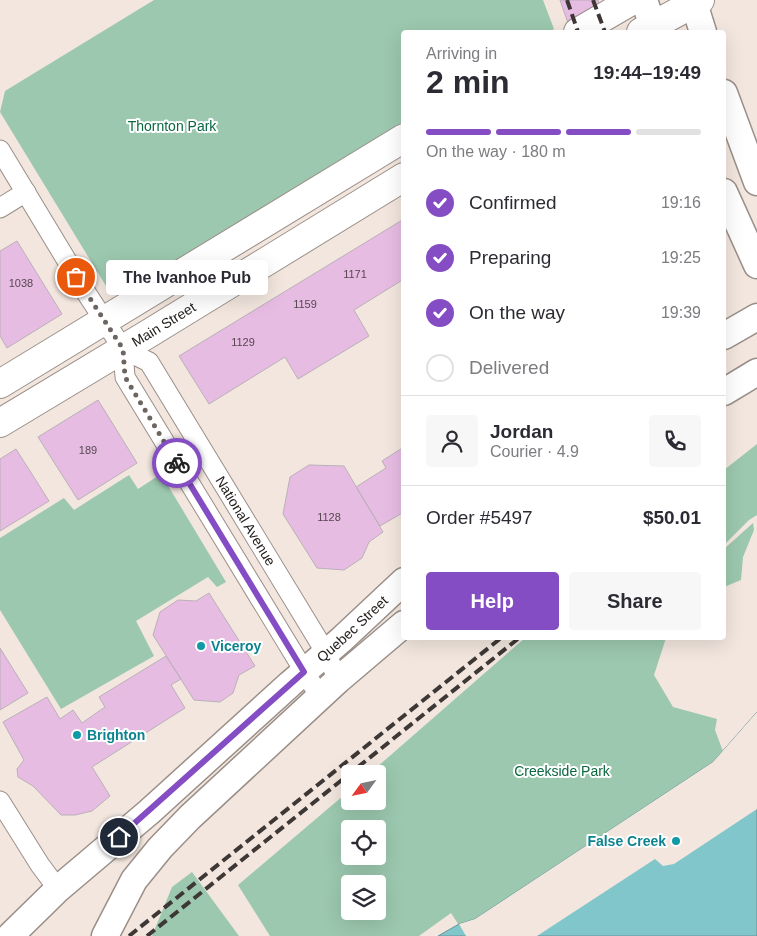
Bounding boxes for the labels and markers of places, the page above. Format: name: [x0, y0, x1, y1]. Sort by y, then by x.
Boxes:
pin: [55, 256, 97, 298]
callout: The Ivanhoe Pub: [106, 260, 268, 294]
place label: Viceroy: [211, 638, 262, 654]
marker: Viceroy: [195, 640, 207, 652]
place label: Brighton: [87, 727, 145, 743]
marker: Brighton: [71, 729, 83, 741]
pin: [98, 816, 140, 858]
place label: False Creek: [587, 833, 666, 849]
marker: False Creek: [670, 835, 682, 847]

